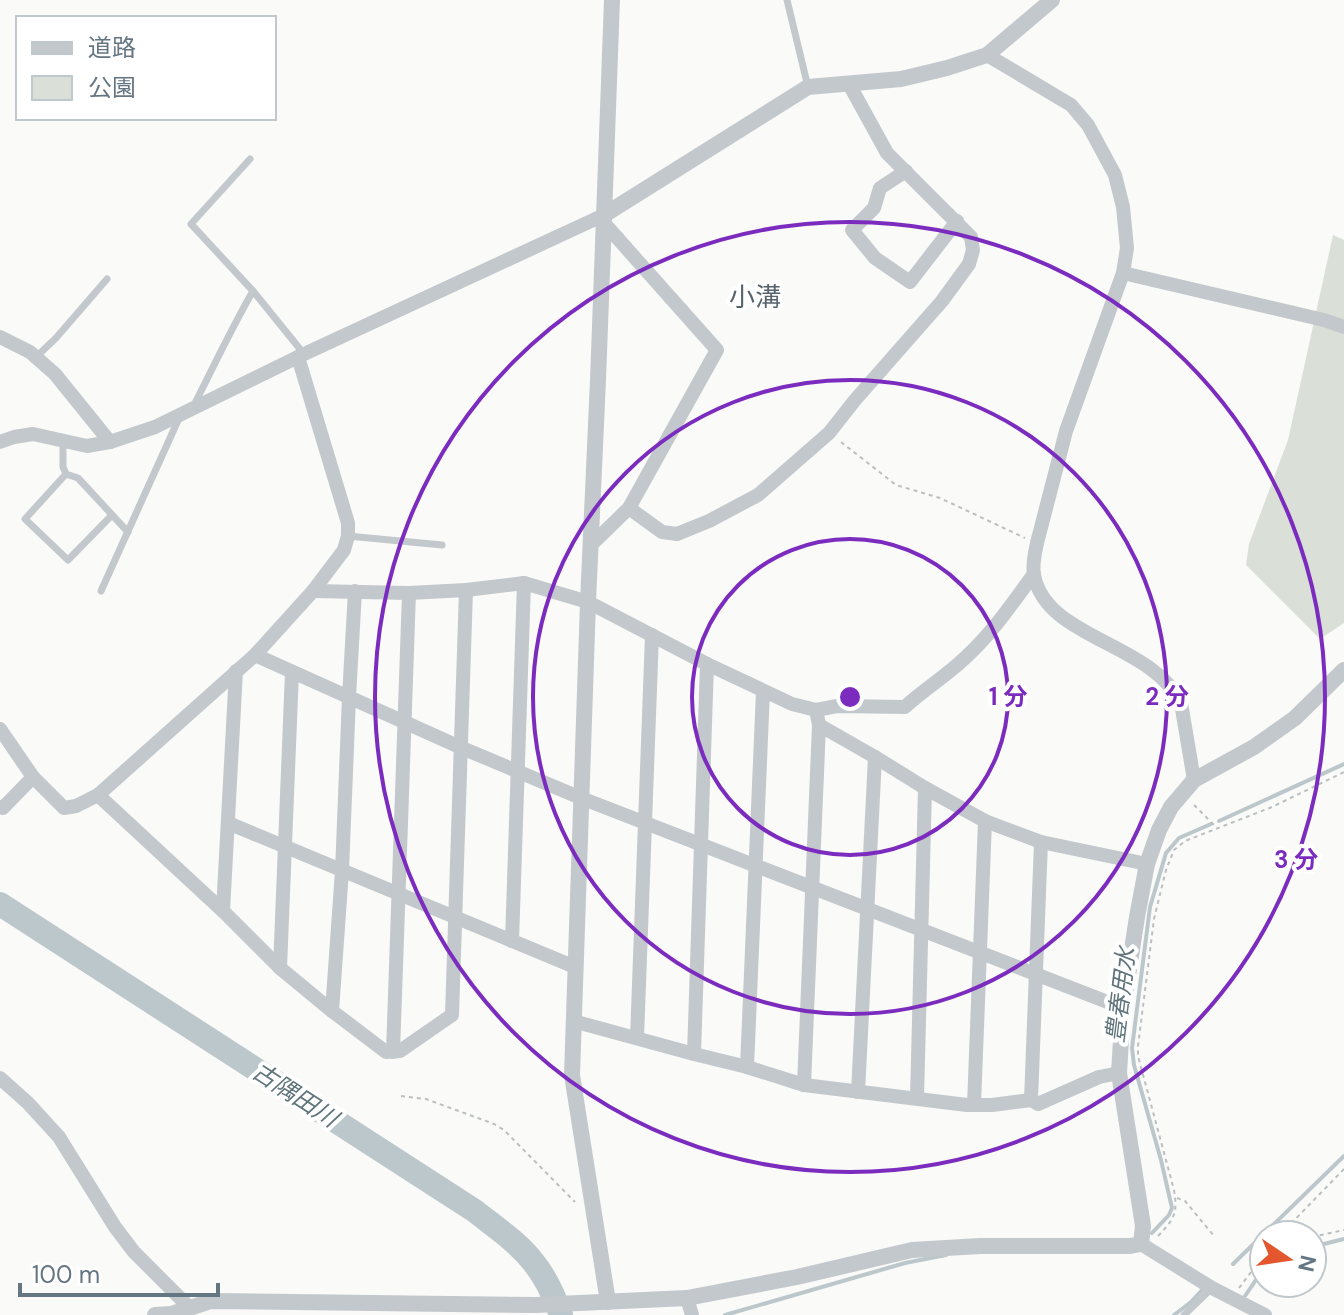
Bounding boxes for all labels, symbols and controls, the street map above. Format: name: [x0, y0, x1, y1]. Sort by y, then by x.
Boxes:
legend: [16, 16, 276, 120]
text: 道路: [88, 32, 136, 63]
text: 公園: [88, 72, 136, 103]
district label: 小溝: [729, 280, 781, 314]
text: 1 分: [989, 681, 1027, 712]
text: 2 分: [1145, 681, 1189, 712]
centre of rings: [836, 683, 864, 711]
text: 3 分: [1274, 844, 1318, 875]
water label: 豊春用水: [1099, 942, 1142, 1044]
water label: 古隅田川: [247, 1055, 346, 1135]
north arrow: [1248, 1219, 1328, 1299]
scale bar: [20, 1247, 218, 1297]
text: N: [1291, 1252, 1323, 1274]
text: 100 m: [32, 1259, 100, 1290]

